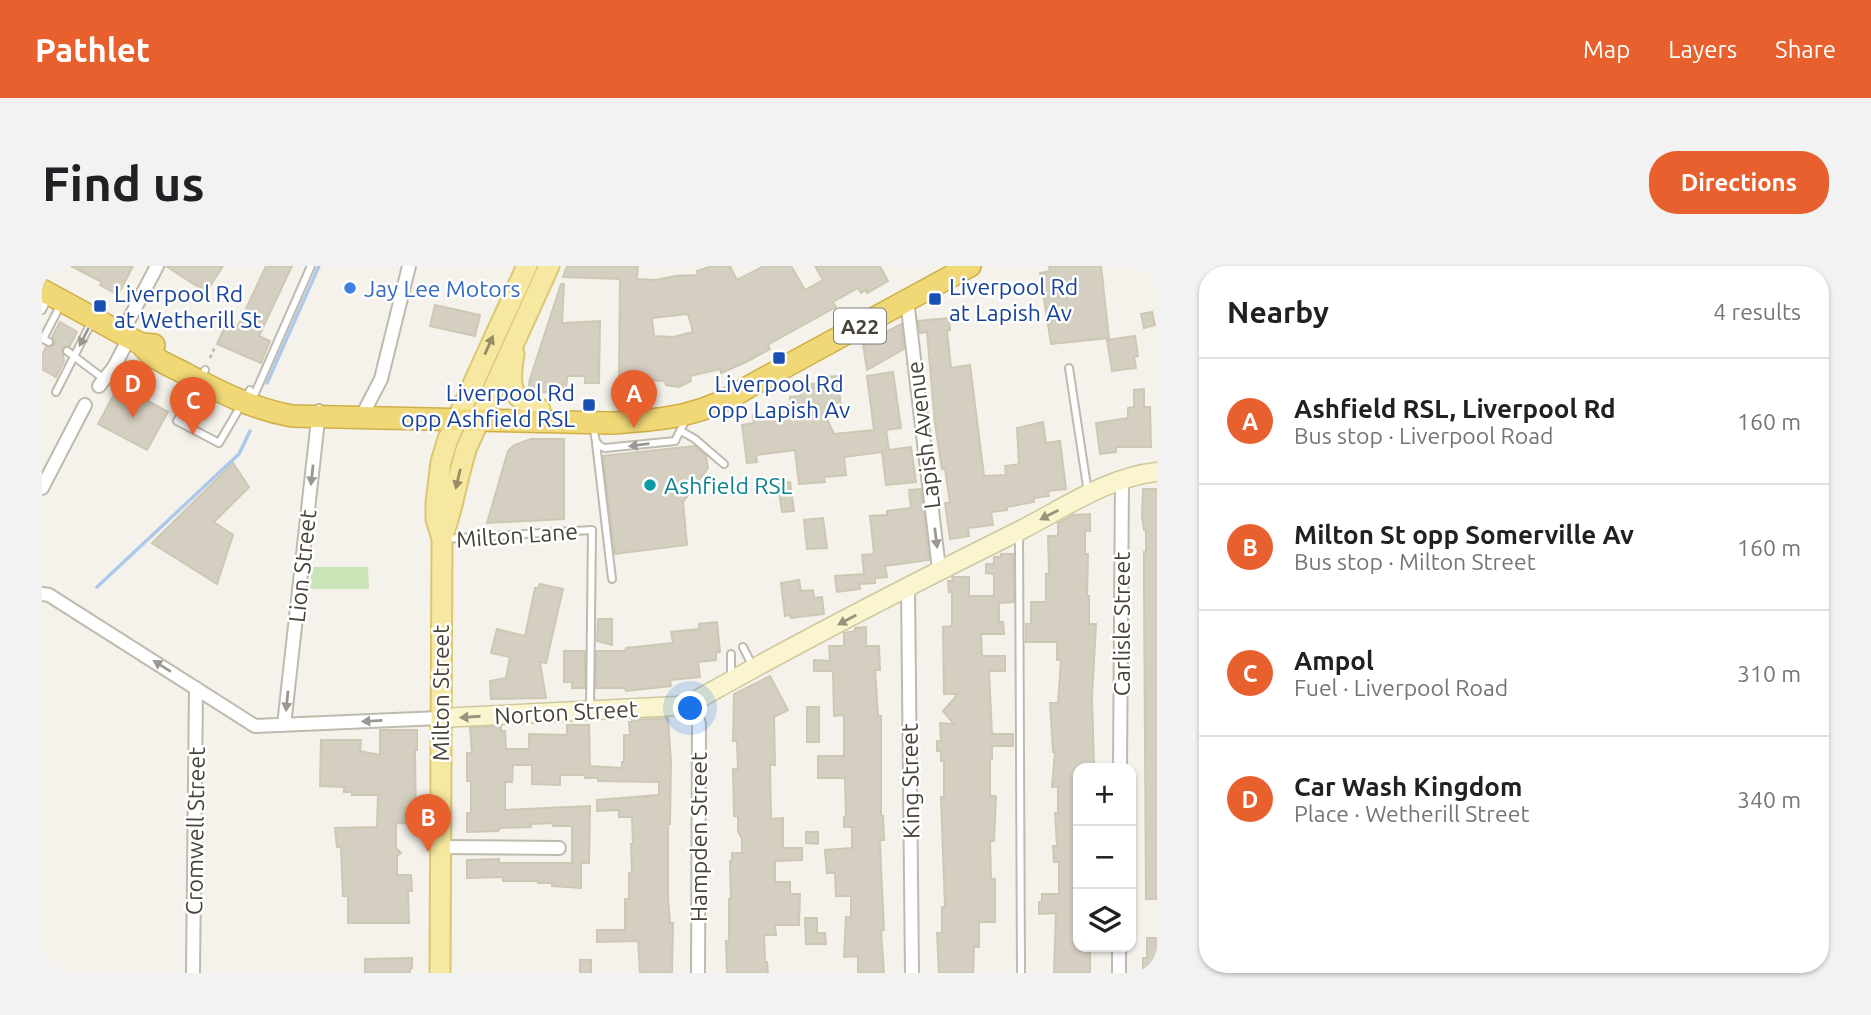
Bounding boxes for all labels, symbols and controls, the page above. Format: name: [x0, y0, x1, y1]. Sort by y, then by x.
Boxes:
text: Pathlet: [35, 31, 150, 68]
text: Map: [1583, 36, 1630, 63]
text: Layers: [1668, 36, 1737, 63]
text: Share: [1775, 36, 1836, 63]
button: Directions: [1649, 151, 1829, 214]
text: Find us: [42, 155, 205, 210]
place label: Liverpool Rd at Lapish Av: [949, 274, 1078, 325]
place label: Jay Lee Motors: [364, 276, 520, 301]
marker: Jay Lee Motors: [342, 280, 358, 296]
place label: Liverpool Rd at Wetherill St: [114, 281, 261, 332]
marker: Liverpool Rd at Lapish Av: [927, 291, 943, 307]
text: Nearby: [1227, 295, 1329, 329]
marker: Liverpool Rd at Wetherill St: [92, 298, 108, 314]
text: 4 results: [1713, 299, 1801, 324]
road number: A22: [834, 308, 886, 344]
one-way arrow: [78, 327, 89, 347]
one-way arrow: [483, 335, 495, 355]
marker: Liverpool Rd opp Lapish Av: [771, 350, 787, 366]
pin: D: [110, 360, 156, 418]
street label: Lapish Avenue: [902, 360, 944, 510]
pin: A: [611, 370, 657, 428]
place label: Liverpool Rd opp Lapish Av: [708, 371, 850, 422]
pin: C: [170, 377, 216, 435]
place label: Liverpool Rd opp Ashfield RSL: [401, 380, 575, 431]
text: Ashfield RSL, Liverpool Rd: [1294, 394, 1616, 423]
marker: Liverpool Rd opp Ashfield RSL: [581, 397, 597, 413]
text: A: [1242, 409, 1258, 434]
text: 160 m: [1737, 409, 1801, 434]
text: Bus stop · Liverpool Road: [1294, 423, 1554, 448]
one-way arrow: [628, 439, 650, 450]
one-way arrow: [306, 464, 317, 486]
one-way arrow: [452, 468, 463, 490]
place label: Ashfield RSL: [664, 473, 793, 498]
marker: Ashfield RSL: [642, 477, 658, 493]
street label: Lion Street: [284, 508, 320, 624]
one-way arrow: [1039, 510, 1059, 521]
street label: Milton Lane: [455, 518, 579, 552]
text: Milton St opp Somerville Av: [1294, 520, 1634, 549]
one-way arrow: [930, 528, 941, 550]
text: B: [1242, 535, 1258, 560]
text: 160 m: [1737, 535, 1801, 560]
text: Bus stop · Milton Street: [1294, 549, 1536, 574]
street label: Carlisle Street: [1109, 552, 1134, 696]
one-way arrow: [837, 614, 857, 626]
street label: Milton Street: [428, 625, 453, 761]
text: Ampol: [1294, 646, 1374, 675]
one-way arrow: [152, 660, 172, 673]
text: C: [1243, 661, 1257, 686]
text: 310 m: [1737, 661, 1801, 686]
text: Fuel · Liverpool Road: [1294, 675, 1508, 700]
one-way arrow: [281, 690, 292, 712]
your location: [673, 691, 707, 725]
street label: Norton Street: [494, 696, 638, 728]
one-way arrow: [459, 711, 481, 722]
one-way arrow: [361, 716, 383, 727]
street label: King Street: [896, 723, 924, 839]
street label: Cromwell Street: [181, 747, 209, 915]
street label: Hampden Street: [686, 752, 711, 922]
map controls: [1073, 763, 1136, 952]
button: +: [1073, 763, 1136, 826]
text: Car Wash Kingdom: [1294, 772, 1522, 801]
text: D: [1242, 787, 1258, 812]
text: 340 m: [1737, 787, 1801, 812]
pin: B: [405, 794, 451, 852]
text: Place · Wetherill Street: [1294, 801, 1530, 826]
button: −: [1073, 826, 1136, 889]
button: layers: [1073, 889, 1136, 952]

